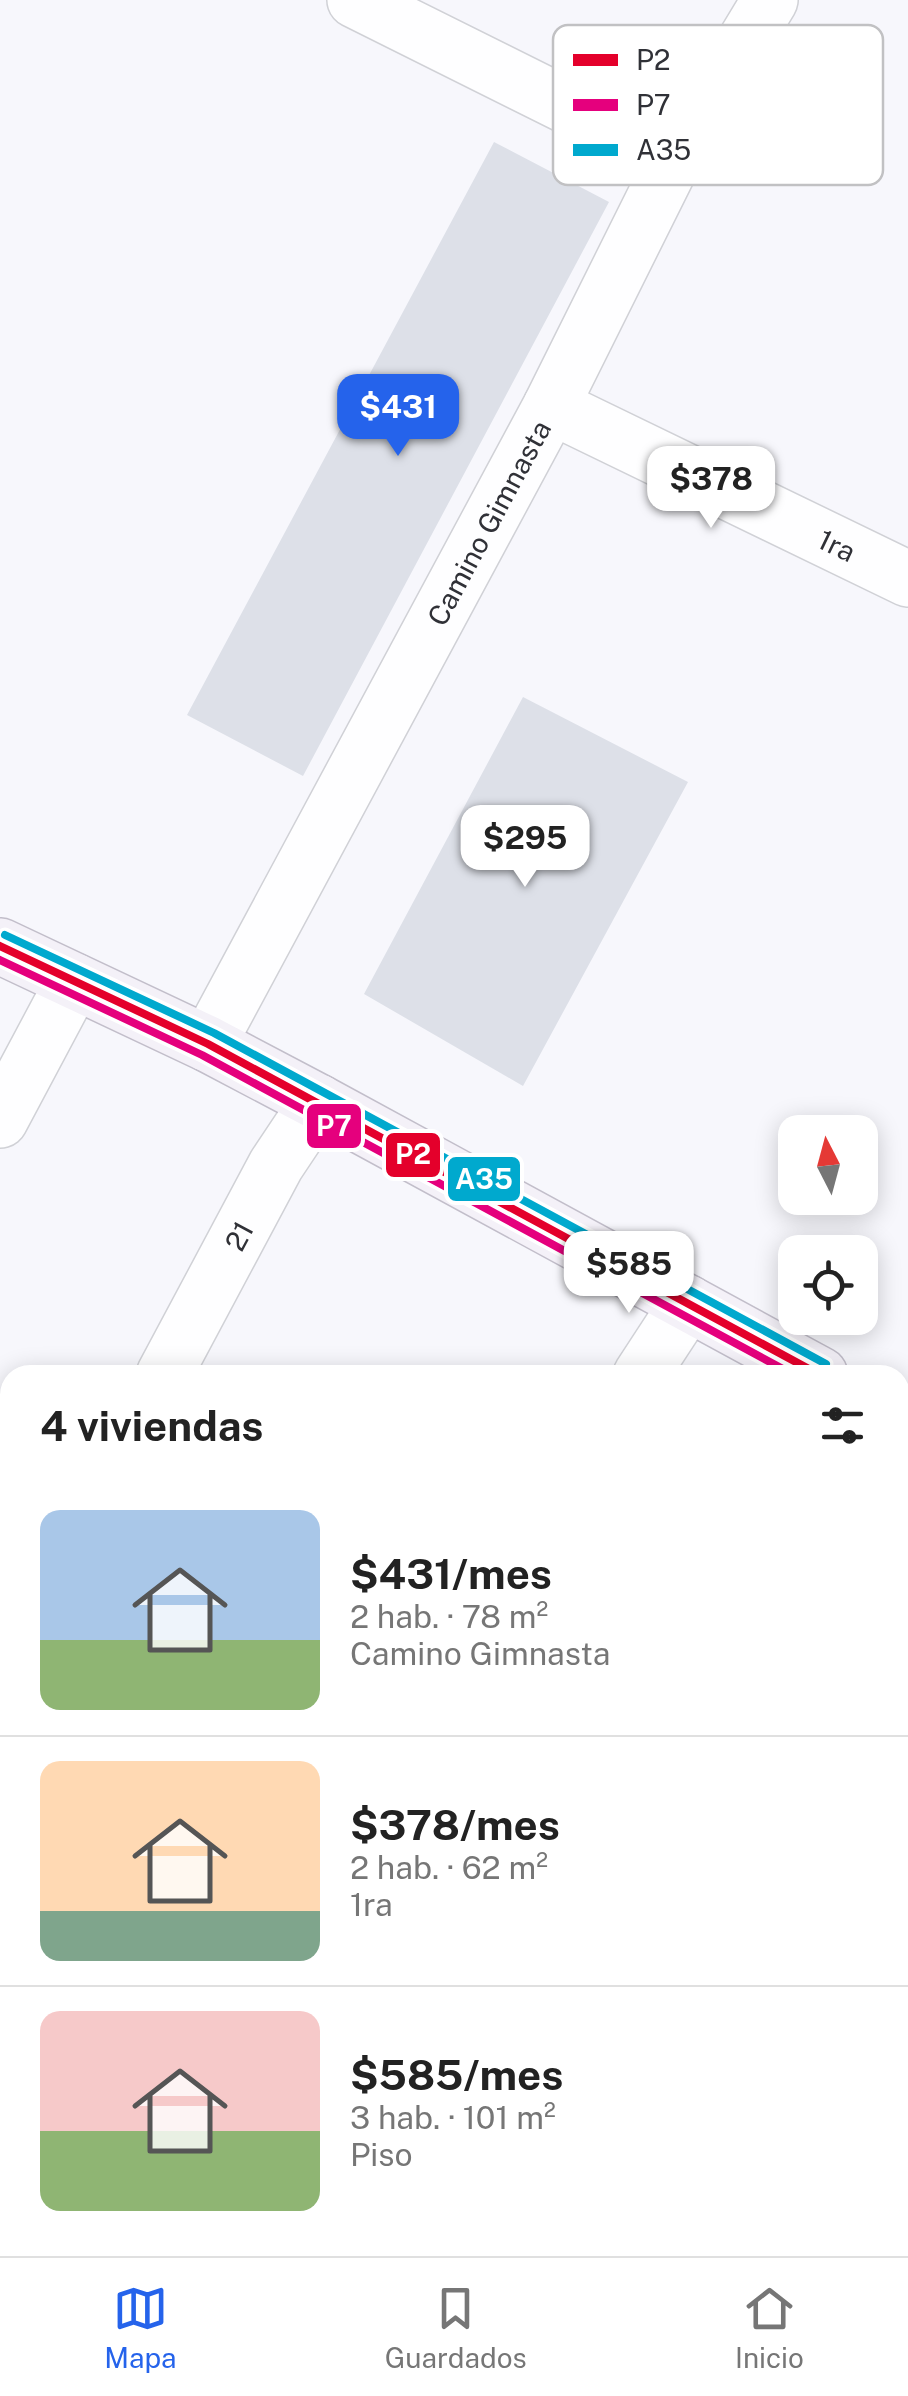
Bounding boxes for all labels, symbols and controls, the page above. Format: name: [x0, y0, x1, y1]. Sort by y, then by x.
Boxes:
legend: [553, 25, 883, 185]
text: P2: [636, 43, 671, 76]
text: P7: [636, 88, 671, 121]
text: A35: [636, 133, 691, 166]
pin: $431: [339, 374, 457, 459]
text: $431: [359, 388, 437, 425]
street label: Camino Gimnasta: [420, 414, 557, 631]
pin: $378: [652, 446, 770, 531]
text: $378: [669, 460, 753, 497]
street label: 1ra: [813, 522, 861, 568]
pin: $295: [466, 805, 584, 890]
text: $295: [483, 819, 567, 856]
line badge: P7: [305, 1102, 363, 1150]
text: P7: [316, 1109, 352, 1142]
north arrow: [778, 1115, 878, 1215]
map controls: [778, 1115, 878, 1335]
line badge: P2: [384, 1131, 442, 1179]
text: P2: [395, 1137, 431, 1170]
line badge: A35: [446, 1155, 522, 1203]
text: A35: [455, 1162, 513, 1195]
street label: 21: [217, 1215, 260, 1256]
pin: $585: [570, 1231, 688, 1316]
button: locate: [778, 1235, 878, 1335]
text: $585: [586, 1245, 672, 1282]
icon: filters: [815, 1398, 870, 1453]
text: 4 viviendas: [40, 1401, 263, 1450]
text: $431/mes: [350, 1549, 552, 1598]
icon: home: [120, 1550, 240, 1670]
text: 2 hab. · 78 m²: [350, 1598, 548, 1635]
text: Camino Gimnasta: [350, 1635, 611, 1672]
text: $378/mes: [350, 1800, 560, 1849]
icon: home: [120, 1801, 240, 1921]
text: 2 hab. · 62 m²: [350, 1849, 548, 1886]
text: 1ra: [350, 1886, 393, 1923]
text: $585/mes: [350, 2050, 563, 2099]
icon: home: [120, 2051, 240, 2171]
text: 3 hab. · 101 m²: [350, 2099, 556, 2136]
text: Piso: [350, 2136, 413, 2173]
tab: Mapa: [104, 2281, 176, 2374]
tab: Guardados: [385, 2281, 527, 2374]
tab: Inicio: [735, 2281, 804, 2374]

